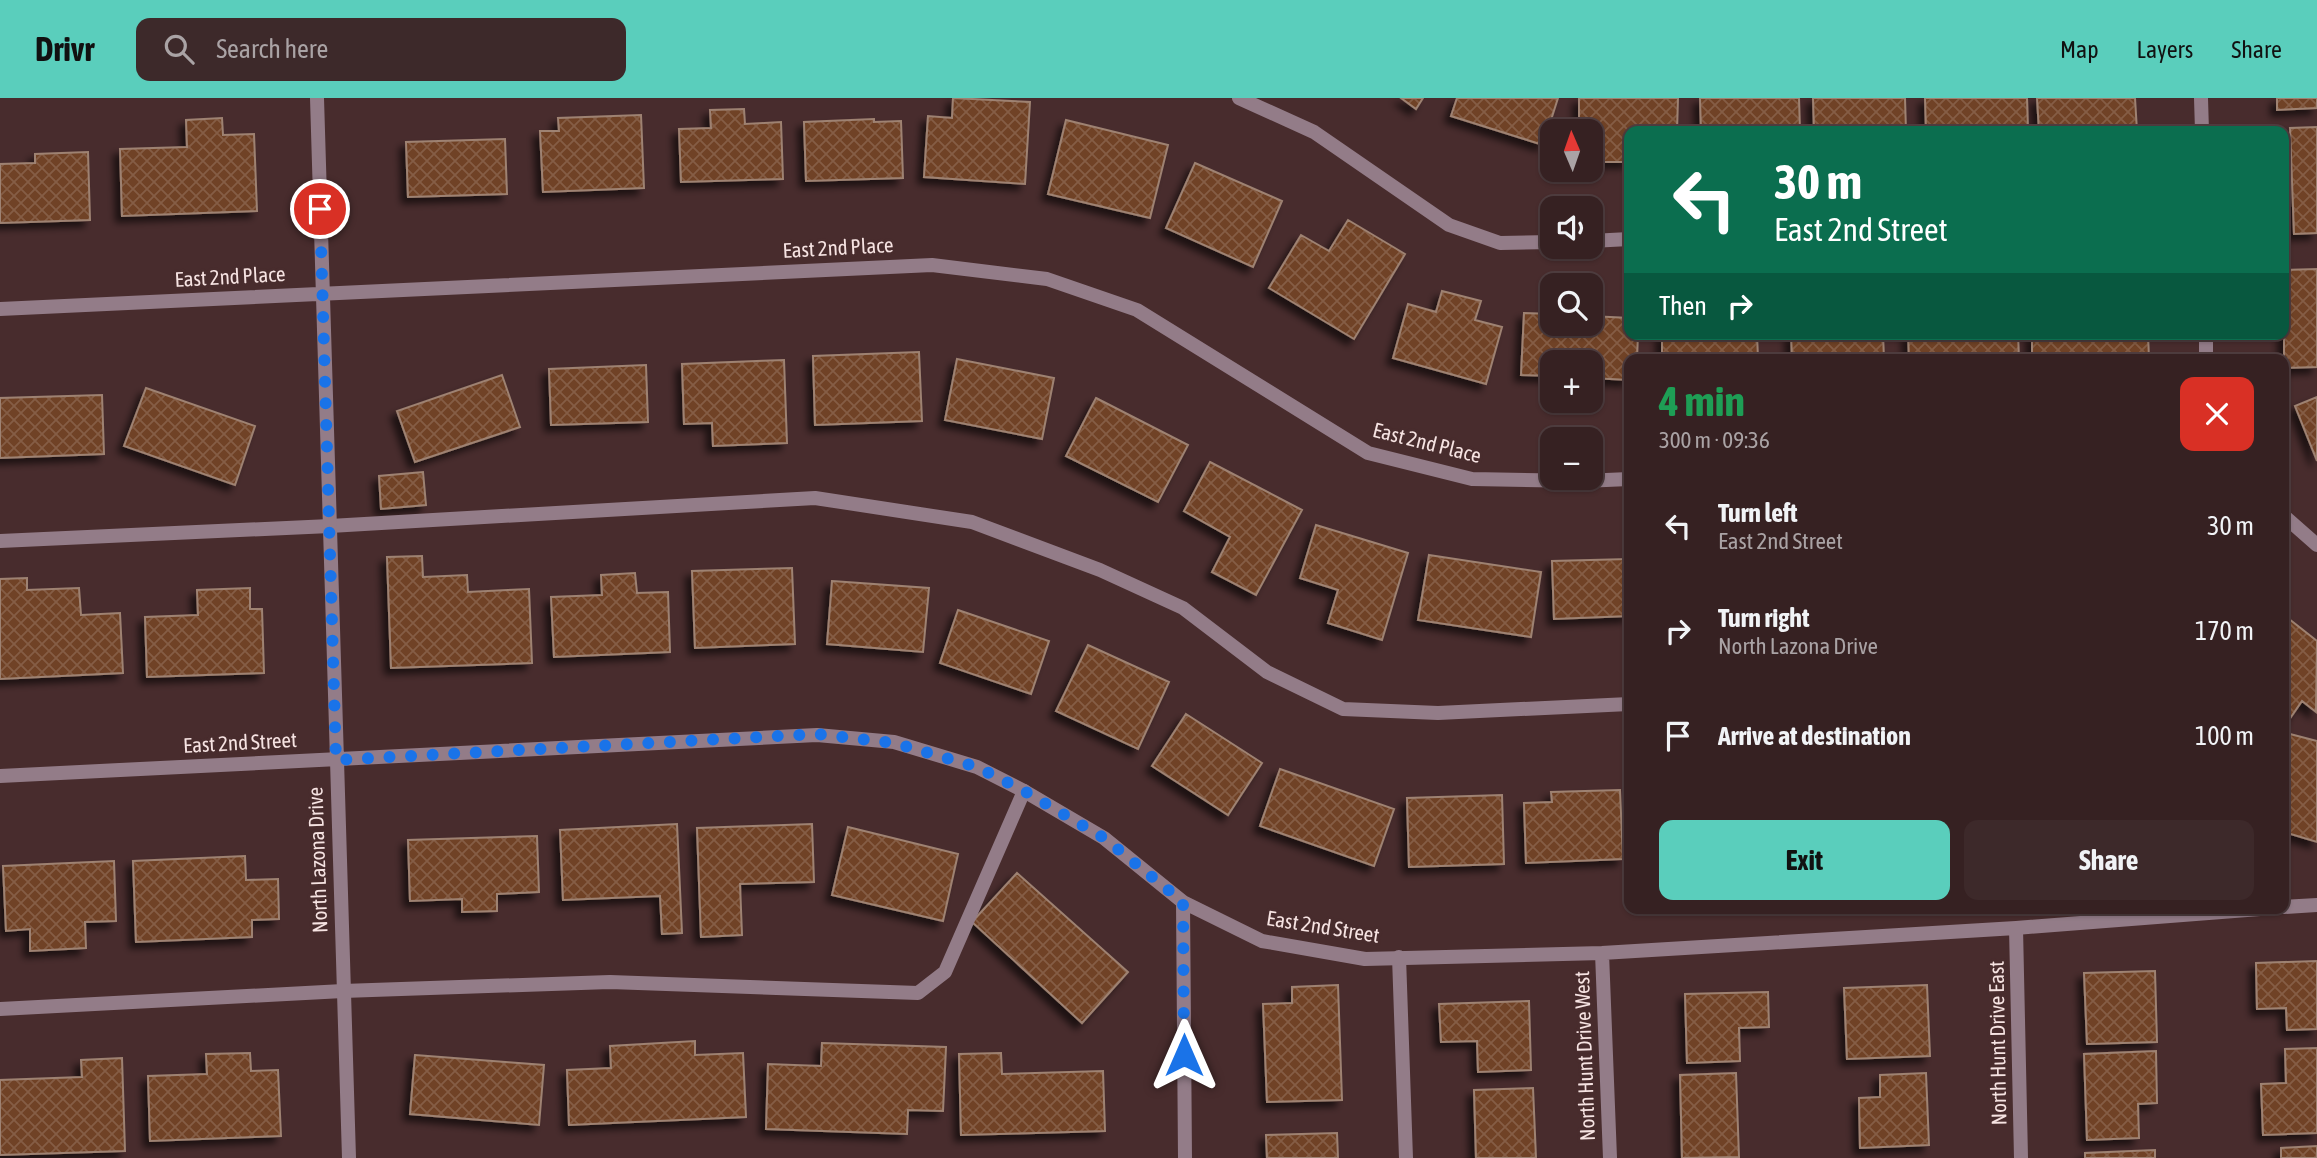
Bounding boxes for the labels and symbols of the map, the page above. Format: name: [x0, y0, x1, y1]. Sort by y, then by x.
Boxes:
north arrow: [1540, 119, 1603, 182]
pin: [290, 179, 350, 239]
street label: East 2nd Place: [782, 232, 894, 262]
street label: East 2nd Place: [174, 261, 286, 291]
street label: East 2nd Place: [1371, 417, 1484, 467]
street label: East 2nd Street: [182, 727, 298, 757]
street label: North Lazona Drive: [302, 787, 332, 933]
street label: East 2nd Street: [1265, 905, 1381, 947]
street label: North Hunt Drive East: [1984, 961, 2010, 1126]
street label: North Hunt Drive West: [1569, 971, 1599, 1141]
position arrow: [1147, 1018, 1221, 1092]

